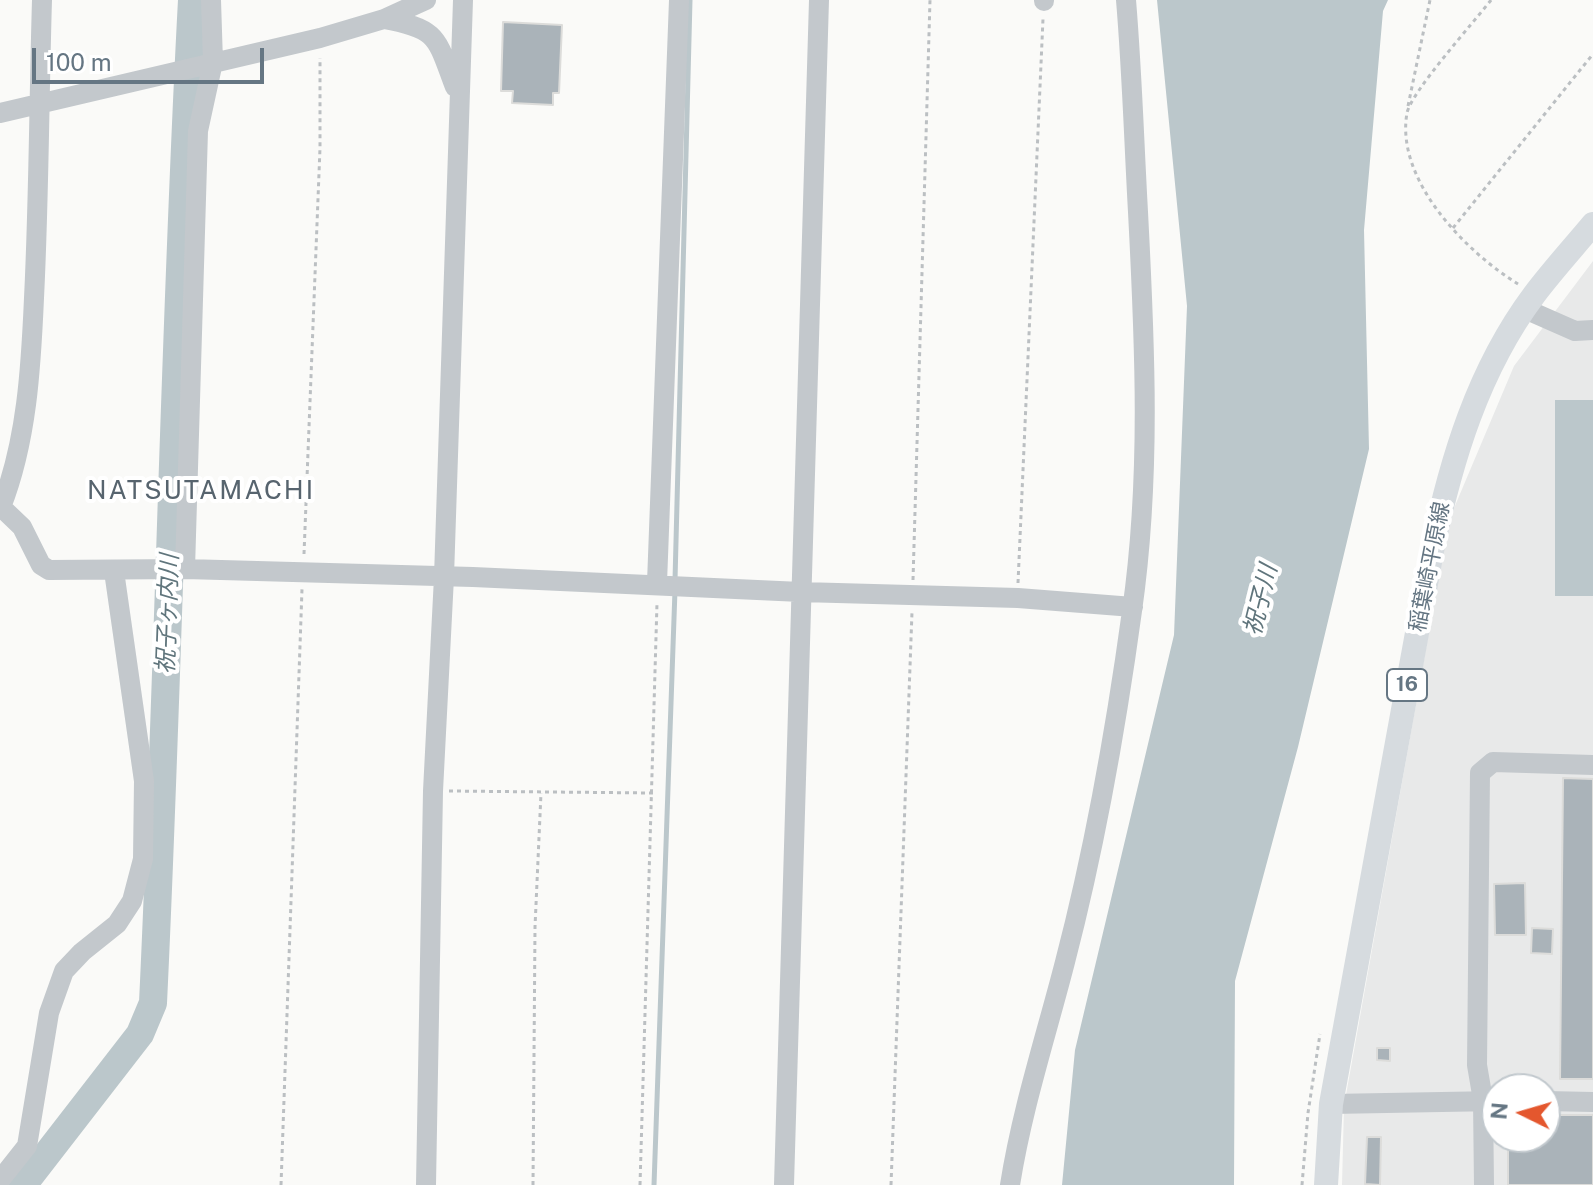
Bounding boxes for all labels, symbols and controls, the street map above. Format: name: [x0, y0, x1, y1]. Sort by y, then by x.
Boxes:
scale bar: [36, 32, 268, 82]
text: 100 m: [46, 48, 112, 76]
district label: NATSUTAMACHI: [87, 475, 315, 507]
street label: 稲葉崎平原線: [1404, 500, 1456, 634]
water label: 祝子ヶ内川: [152, 554, 184, 674]
water label: 祝子川: [1238, 562, 1284, 638]
road number: 16: [1387, 669, 1427, 701]
north arrow: [1481, 1073, 1561, 1153]
text: N: [1485, 1101, 1513, 1121]

